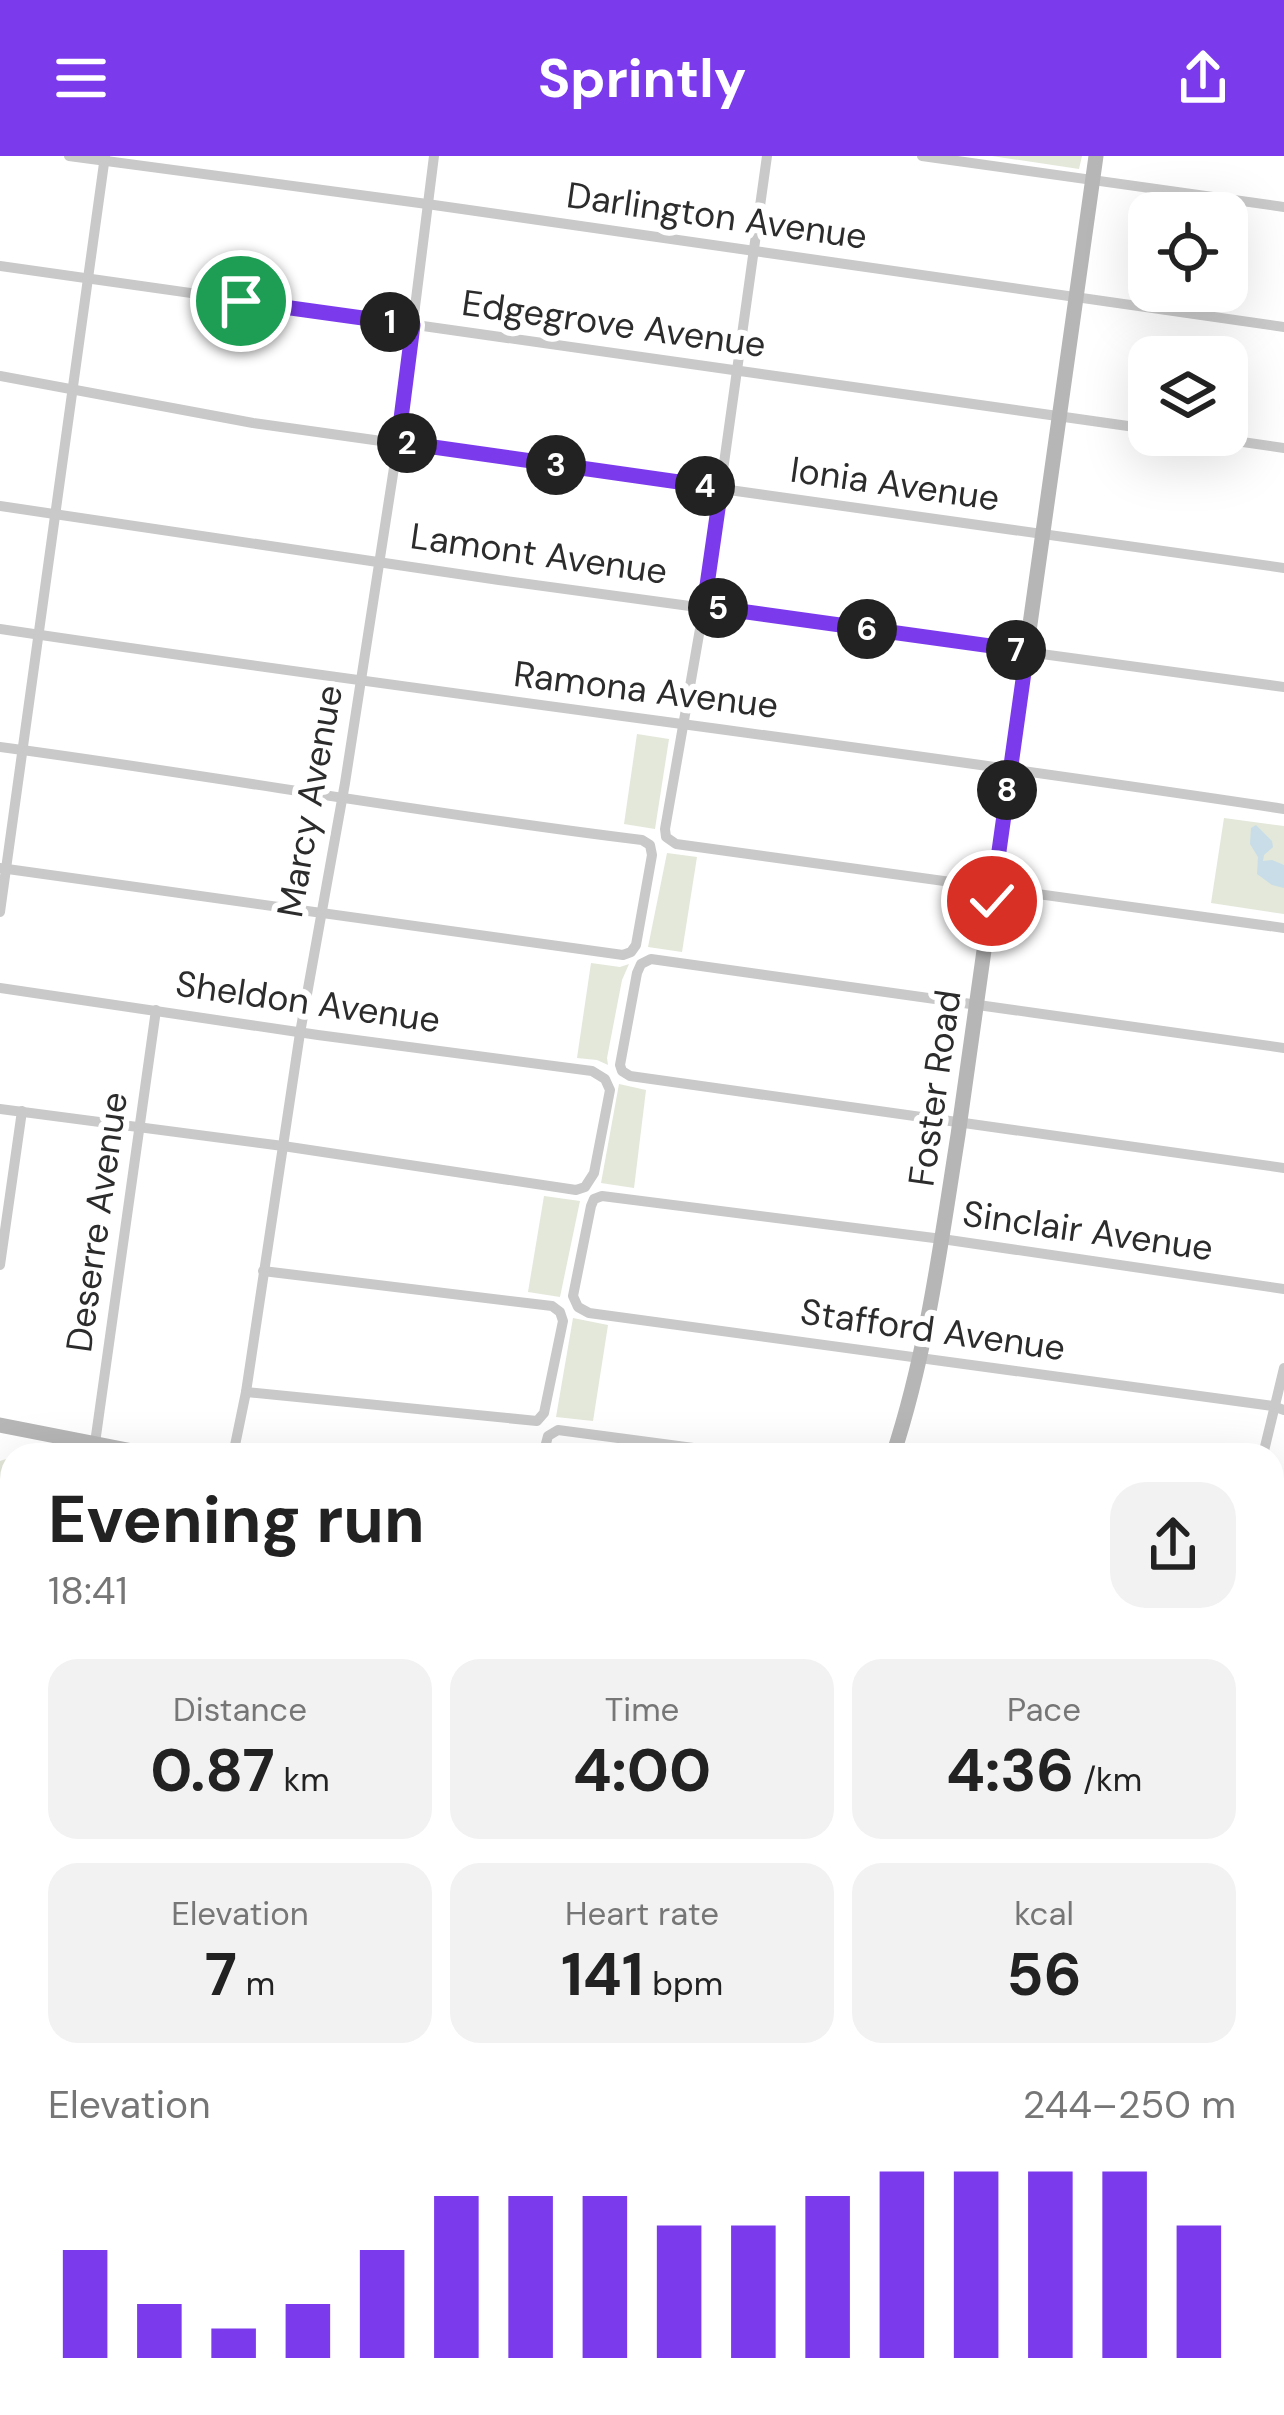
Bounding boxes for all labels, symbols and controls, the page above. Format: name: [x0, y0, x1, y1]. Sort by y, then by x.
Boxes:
text: Sprintly: [538, 43, 746, 114]
icon: menu: [48, 45, 114, 111]
icon: share: [1170, 45, 1236, 111]
street label: Darlington Avenue: [564, 171, 870, 260]
map controls: [1128, 192, 1248, 456]
button: locate: [1128, 192, 1248, 312]
pin: [190, 250, 292, 352]
icon: arrive: [208, 268, 274, 334]
street label: Edgegrove Avenue: [459, 279, 769, 368]
pin: 1: [360, 292, 420, 352]
text: 1: [384, 300, 396, 343]
button: layers: [1128, 336, 1248, 456]
pin: 2: [377, 413, 437, 473]
text: 2: [397, 421, 417, 464]
pin: 3: [526, 435, 586, 495]
text: 3: [546, 443, 566, 486]
street label: Ionia Avenue: [787, 446, 1002, 521]
pin: 4: [675, 456, 735, 516]
text: 4: [694, 464, 716, 507]
street label: Lamont Avenue: [408, 512, 670, 595]
pin: 5: [688, 578, 748, 638]
text: 5: [708, 586, 728, 629]
pin: 6: [837, 599, 897, 659]
text: 6: [857, 607, 877, 650]
pin: 7: [986, 620, 1046, 680]
text: 7: [1007, 628, 1025, 671]
street label: Ramona Avenue: [511, 650, 781, 729]
street label: Marcy Avenue: [266, 681, 353, 921]
pin: 8: [977, 760, 1037, 820]
text: 8: [997, 768, 1017, 811]
pin: [941, 850, 1043, 952]
icon: check: [959, 868, 1025, 934]
street label: Sheldon Avenue: [173, 960, 443, 1043]
street label: Foster Road: [897, 987, 972, 1189]
street label: Deserre Avenue: [55, 1089, 138, 1355]
street label: Sinclair Avenue: [960, 1190, 1216, 1271]
street label: Stafford Avenue: [798, 1288, 1068, 1371]
text: Evening run: [48, 1477, 425, 1562]
button: share: [1110, 1482, 1236, 1608]
text: 18:41: [48, 1565, 128, 1616]
text: Distance: [173, 1688, 307, 1731]
text: Time: [605, 1688, 679, 1731]
text: Pace: [1007, 1688, 1081, 1731]
text: 0.87: [150, 1731, 275, 1810]
text: 4:00: [573, 1731, 711, 1810]
text: 4:36: [946, 1731, 1074, 1810]
text: km: [275, 1758, 330, 1801]
text: /km: [1074, 1758, 1142, 1801]
text: Elevation: [171, 1892, 309, 1935]
text: Heart rate: [565, 1892, 719, 1935]
text: kcal: [1014, 1892, 1074, 1935]
text: 7: [205, 1935, 237, 2014]
text: 141: [561, 1935, 644, 2014]
text: 56: [1006, 1935, 1082, 2014]
text: m: [237, 1962, 275, 2005]
text: bpm: [644, 1962, 723, 2005]
text: Elevation: [48, 2079, 211, 2130]
text: 244–250 m: [1023, 2079, 1236, 2130]

